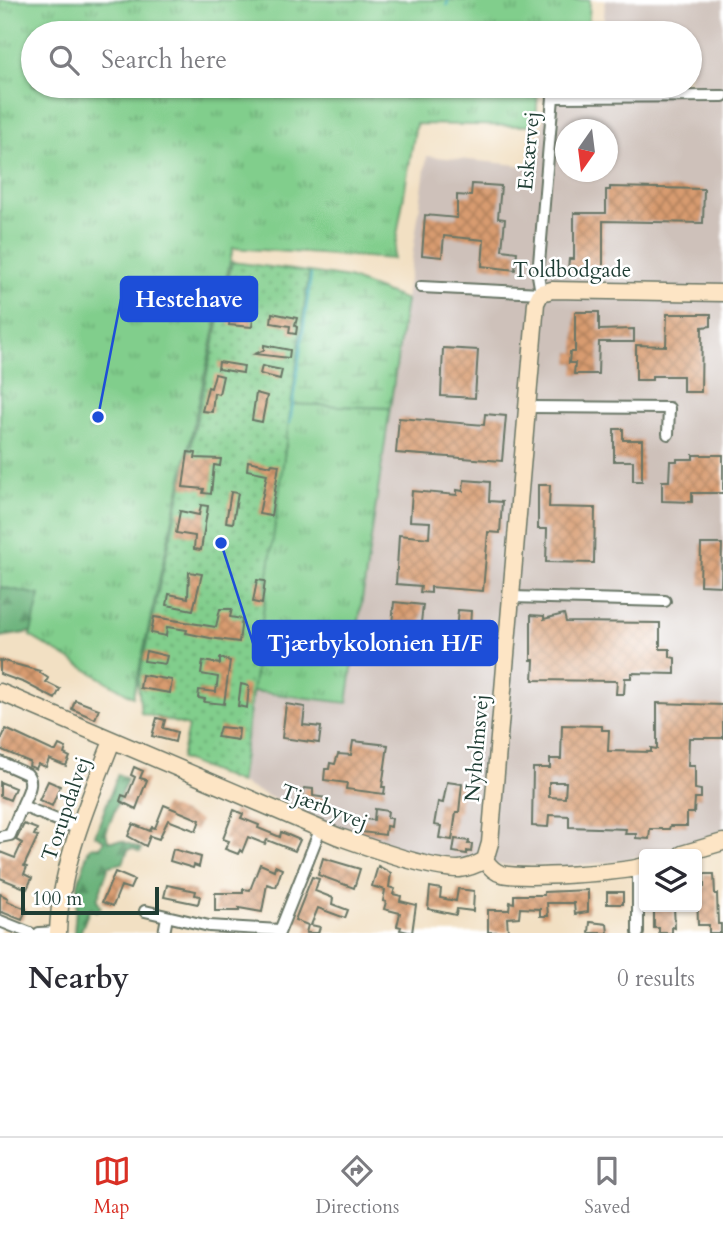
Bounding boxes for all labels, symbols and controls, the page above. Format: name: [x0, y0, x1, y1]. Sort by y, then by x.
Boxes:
search box: [21, 21, 702, 98]
icon: search: [45, 41, 83, 79]
text: Search here: [101, 42, 227, 77]
street label: Eskærvej: [511, 110, 547, 192]
north arrow: [555, 119, 618, 182]
street label: Toldbodgade: [513, 256, 631, 285]
callout: Hestehave: [121, 277, 257, 321]
text: Hestehave: [135, 284, 243, 315]
callout: Tjærbykolonien H/F: [253, 621, 497, 665]
text: Tjærbykolonien H/F: [267, 628, 483, 659]
street label: Nyholmsvej: [458, 693, 496, 803]
street label: Torupdalvej: [35, 753, 97, 865]
street label: Tjærbyvej: [276, 777, 372, 837]
map controls: [639, 849, 702, 912]
button: layers: [639, 849, 702, 912]
scale bar: [21, 884, 159, 916]
text: 100 m: [32, 886, 82, 912]
text: Nearby: [28, 958, 129, 999]
text: 0 results: [617, 963, 695, 994]
tab: Map: [93, 1152, 131, 1220]
tab: Directions: [316, 1152, 399, 1220]
tab: Saved: [584, 1152, 630, 1220]

